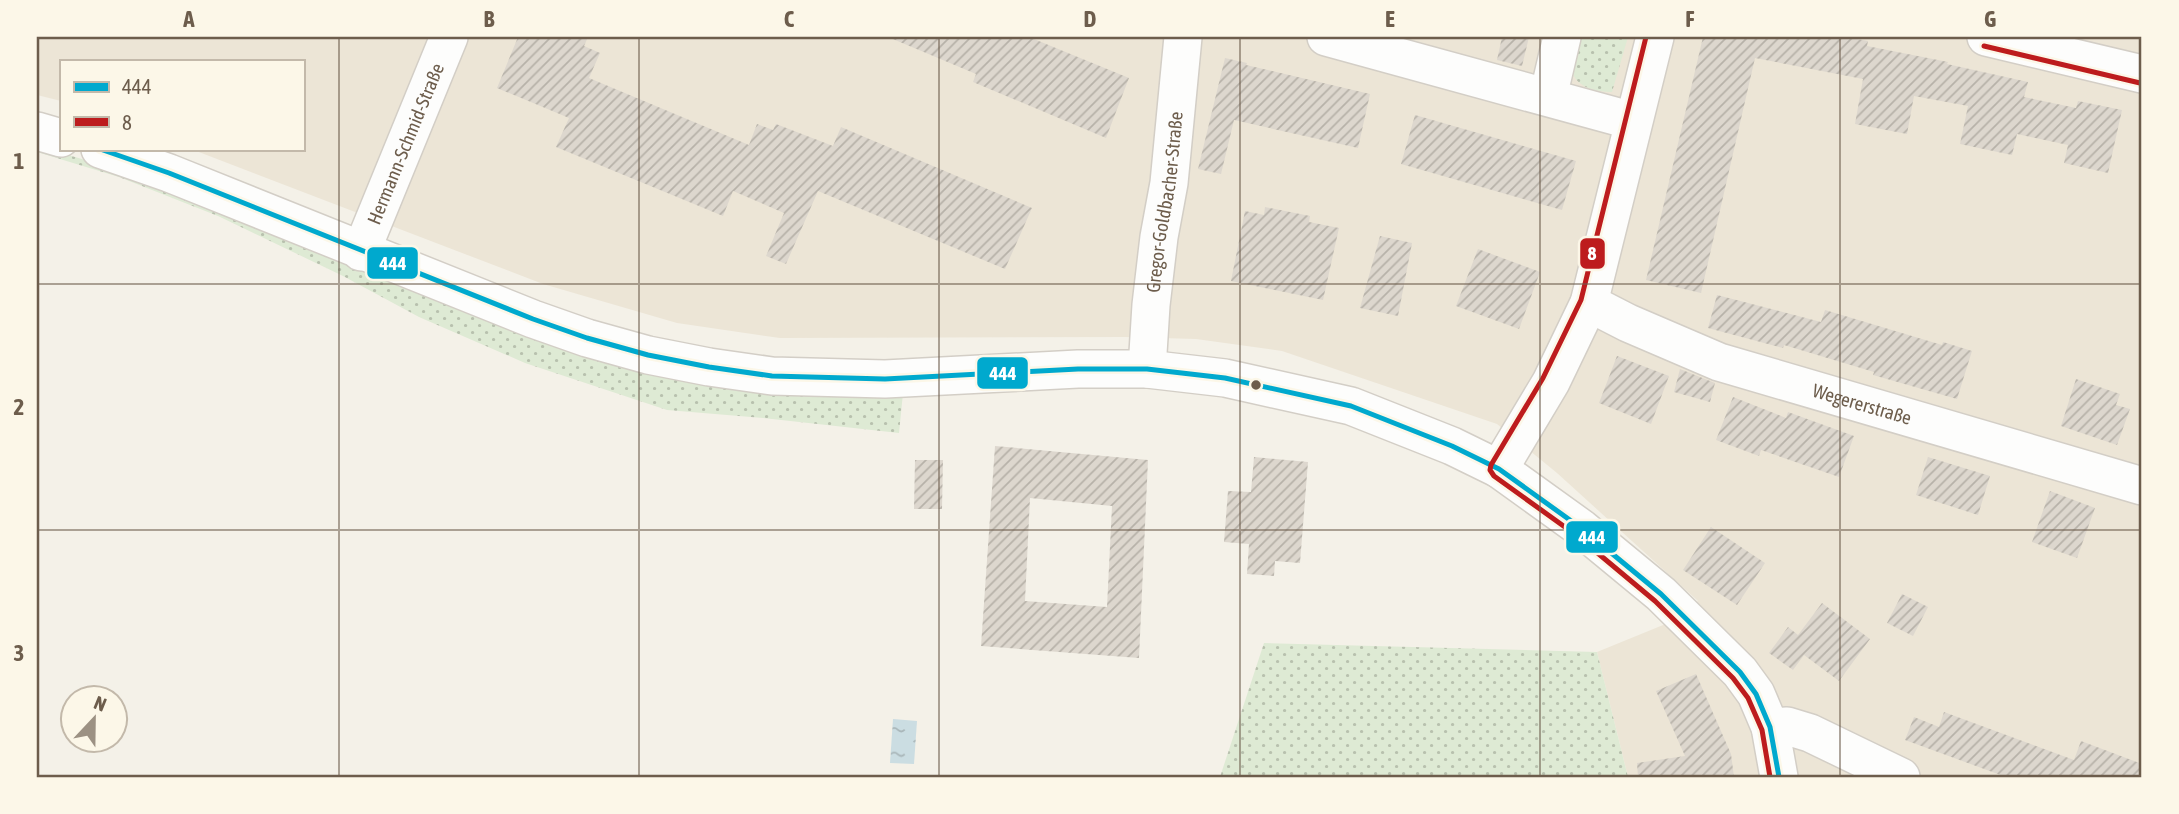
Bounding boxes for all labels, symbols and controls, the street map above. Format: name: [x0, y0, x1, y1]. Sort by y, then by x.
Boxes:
text: A: [182, 6, 195, 32]
text: B: [484, 6, 495, 32]
text: C: [784, 6, 795, 32]
text: D: [1084, 6, 1097, 32]
text: E: [1385, 6, 1395, 32]
text: F: [1685, 6, 1695, 32]
text: G: [1984, 6, 1996, 32]
legend: [60, 60, 304, 150]
street label: Hermann-Schmid-Straße: [363, 60, 448, 228]
text: 444: [122, 74, 152, 98]
text: 8: [122, 110, 132, 134]
street label: Gregor-Goldbacher-Straße: [1142, 111, 1187, 294]
text: 1: [14, 148, 25, 174]
line badge: 8: [1579, 237, 1606, 270]
text: 8: [1588, 242, 1597, 264]
line badge: 444: [366, 246, 419, 280]
text: 444: [379, 252, 406, 274]
line badge: 444: [976, 356, 1029, 390]
text: 444: [989, 362, 1016, 384]
unlabelled marker: [1249, 378, 1263, 392]
street label: Wegererstraße: [1810, 379, 1914, 429]
text: 2: [14, 394, 24, 420]
line badge: 444: [1565, 520, 1619, 554]
text: 444: [1578, 526, 1605, 548]
text: 3: [14, 640, 24, 666]
north arrow: [60, 684, 130, 754]
text: N: [91, 691, 110, 716]

